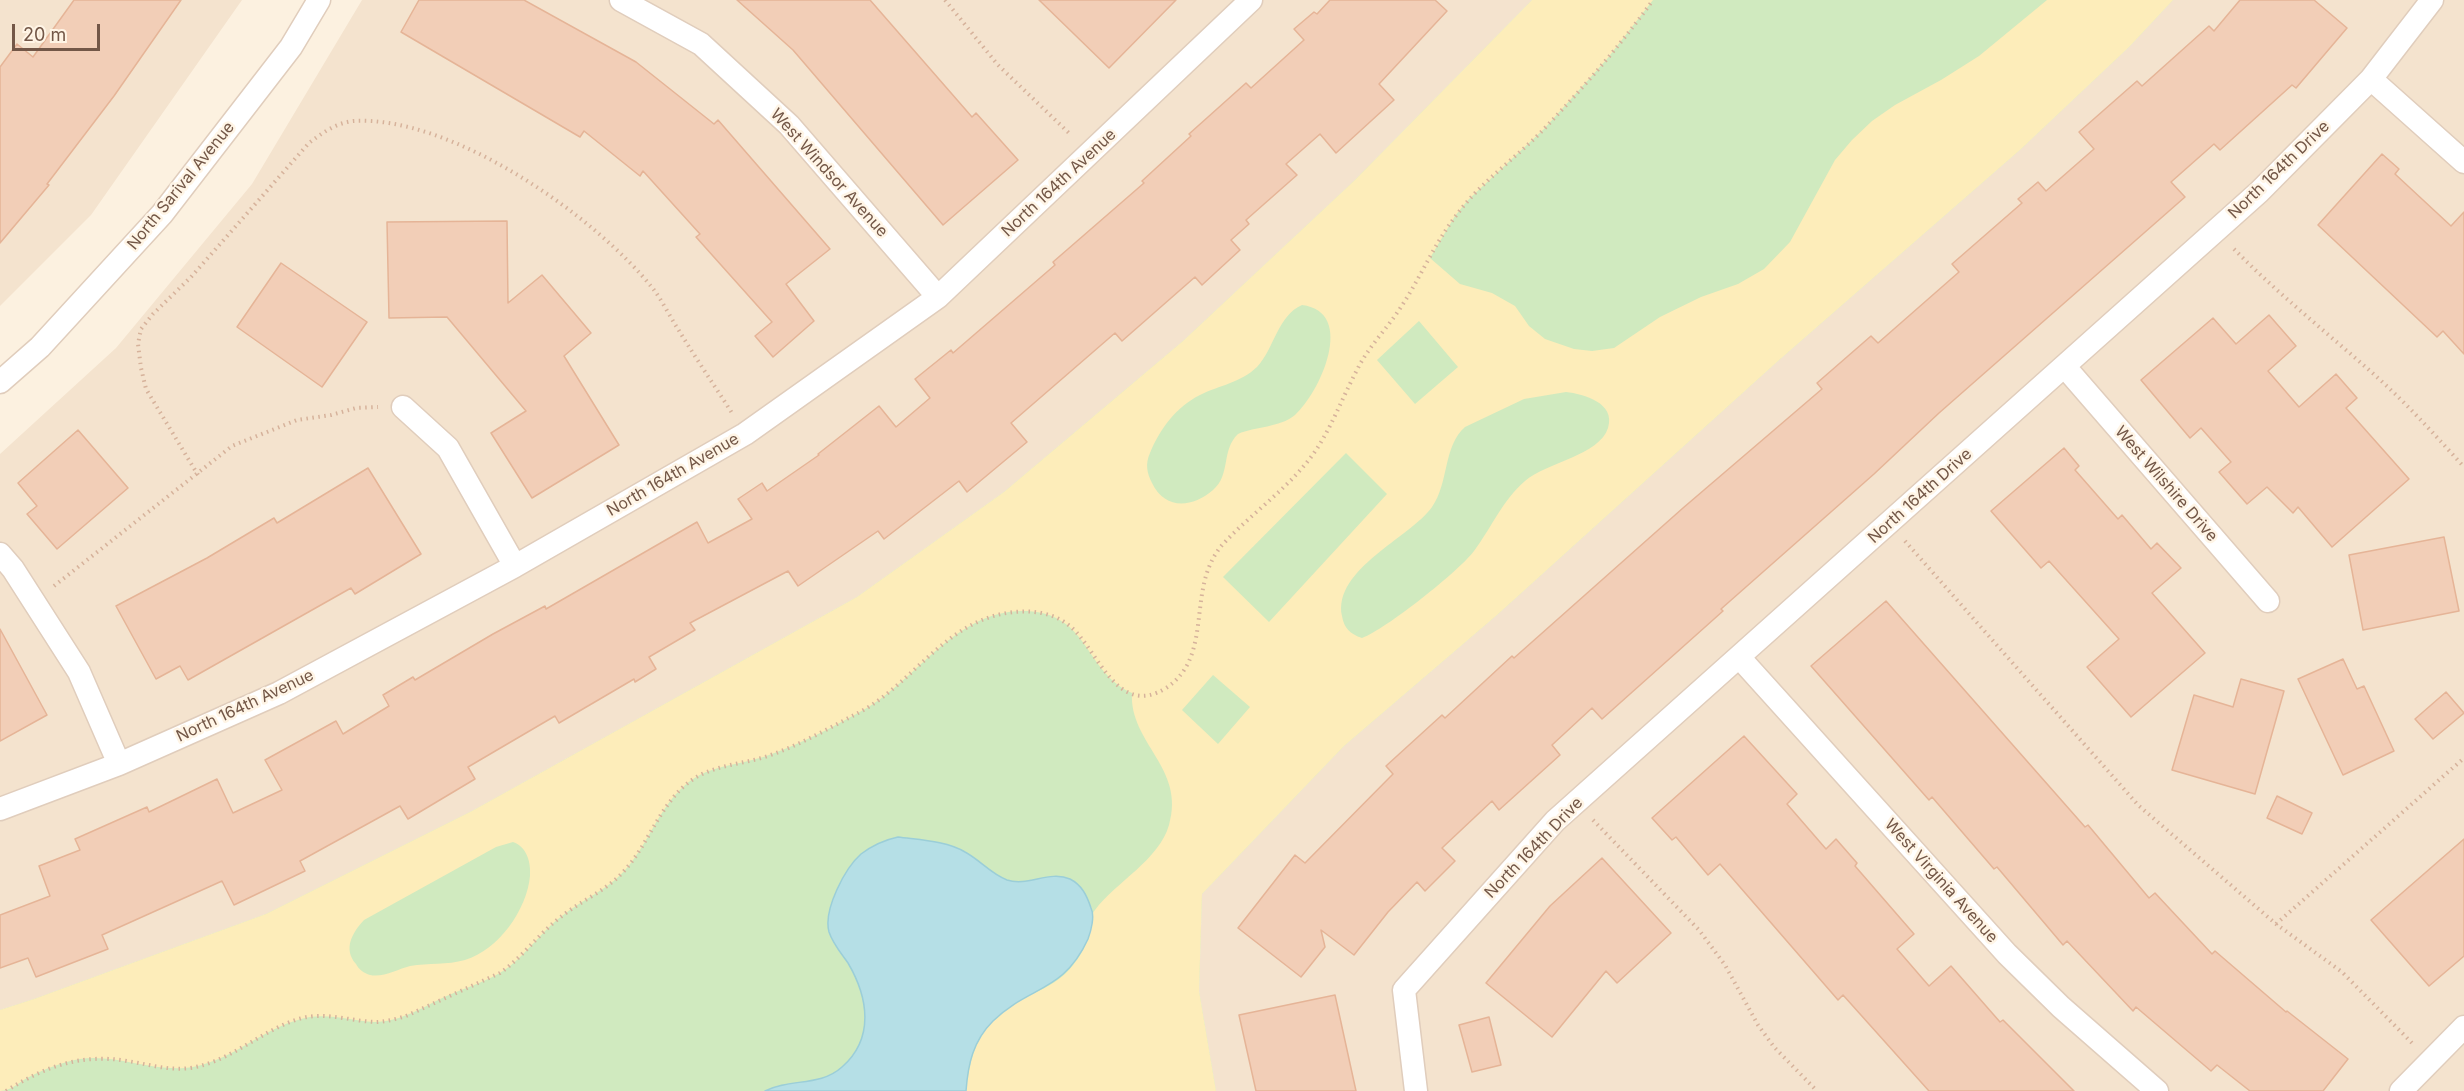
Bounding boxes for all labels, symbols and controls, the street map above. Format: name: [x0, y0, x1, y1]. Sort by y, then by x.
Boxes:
scale bar: [15, 12, 104, 50]
text: 20 m: [23, 24, 66, 45]
street label: West Windsor Avenue: [766, 105, 892, 241]
street label: North 164th Drive: [2225, 117, 2333, 223]
street label: North Sarival Avenue: [124, 118, 238, 254]
street label: North 164th Avenue: [998, 125, 1120, 241]
street label: West Wilshire Drive: [2111, 422, 2221, 546]
street label: North 164th Avenue: [604, 429, 742, 521]
street label: North 164th Drive: [1864, 444, 1976, 548]
street label: North 164th Avenue: [173, 666, 317, 746]
street label: North 164th Drive: [1481, 794, 1587, 902]
street label: West Virginia Avenue: [1880, 815, 2002, 947]

